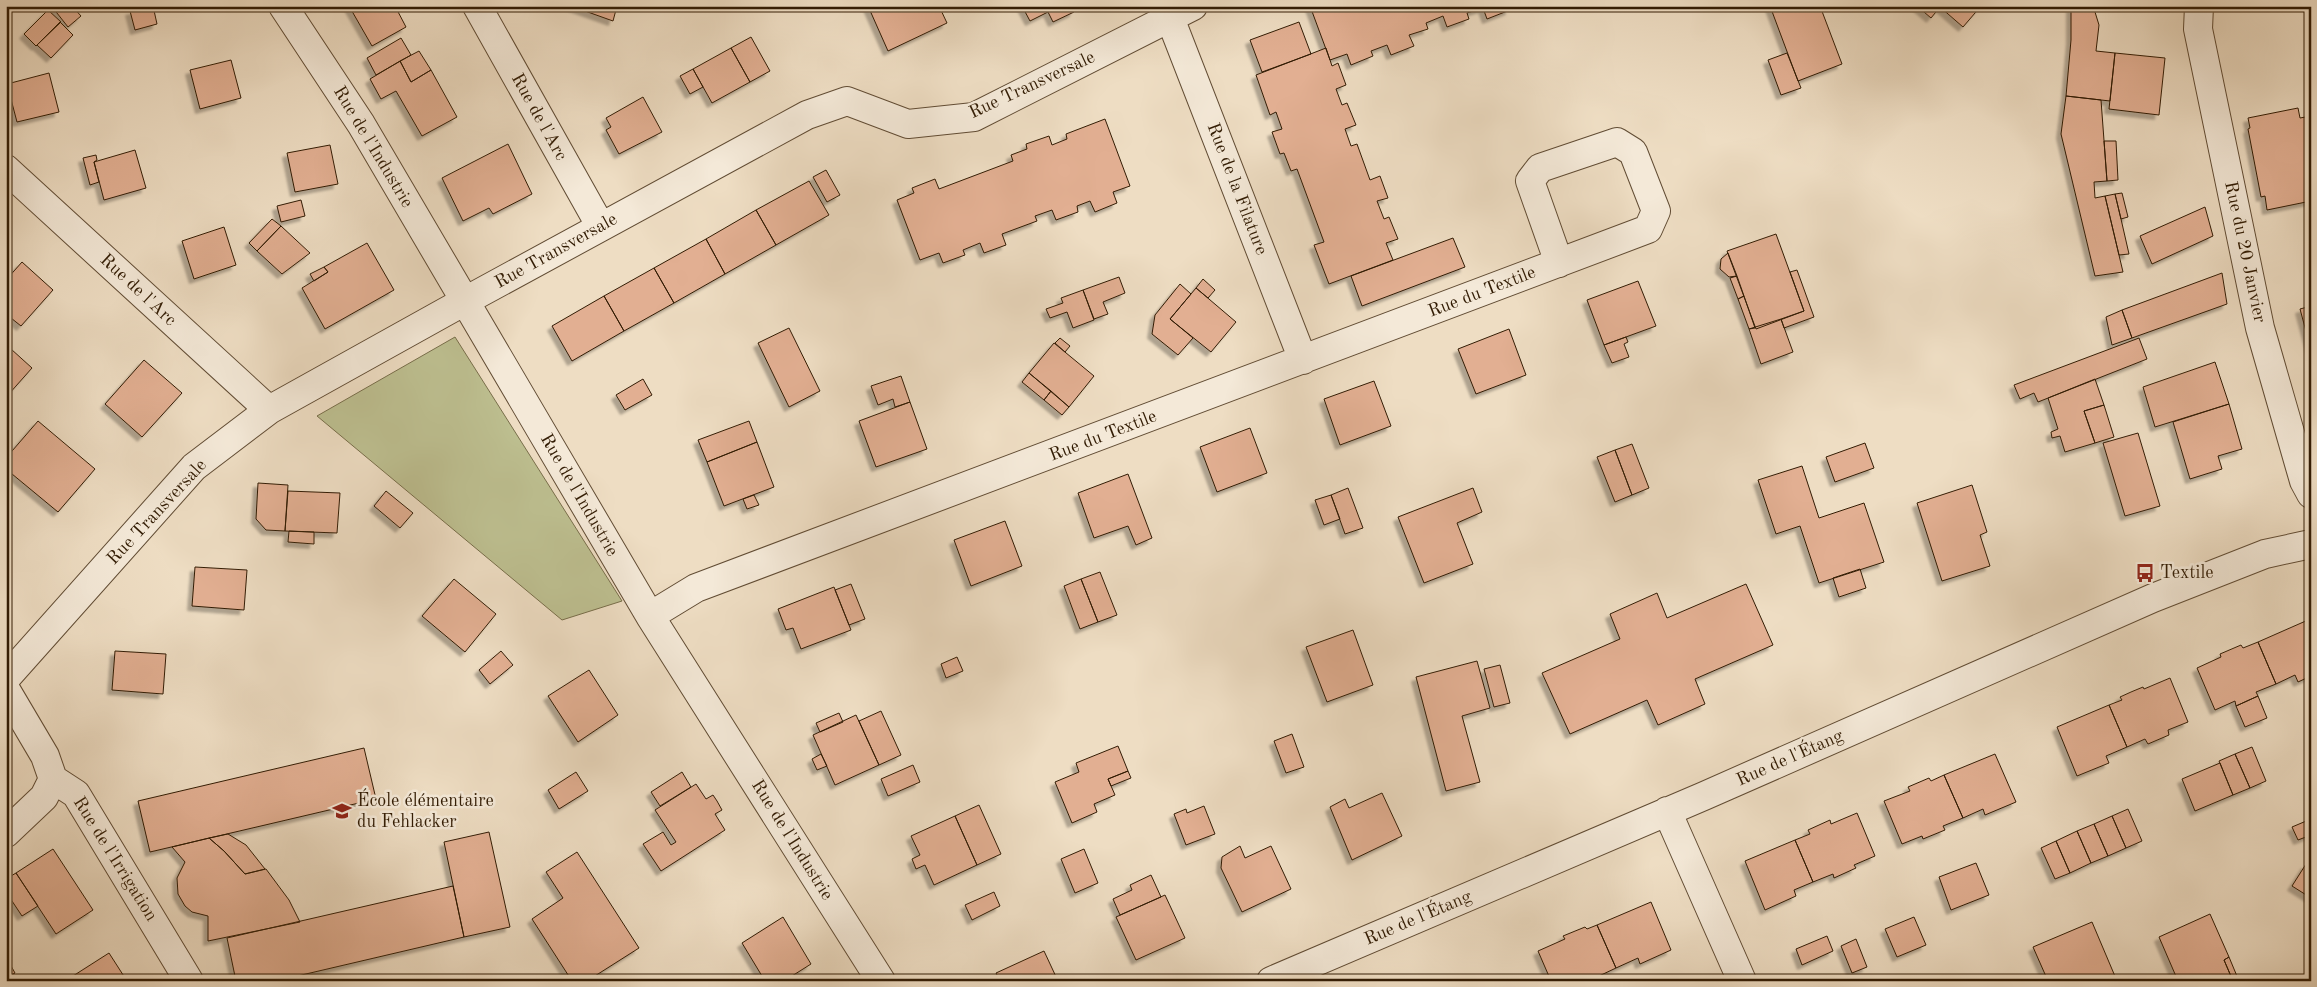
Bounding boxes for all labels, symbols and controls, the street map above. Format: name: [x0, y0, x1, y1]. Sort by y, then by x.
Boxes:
street label: Rue Transversale: [966, 48, 1098, 122]
street label: Rue de l'Arc: [508, 70, 570, 164]
street label: Rue de l'Industrie: [330, 83, 416, 211]
street label: Rue de la Filature: [1204, 121, 1270, 257]
street label: Rue du 20 Janvier: [2221, 180, 2269, 325]
street label: Rue Transversale: [492, 210, 620, 292]
street label: Rue de l'Arc: [96, 250, 180, 330]
street label: Rue du Textile: [1426, 263, 1538, 321]
street label: Rue du Textile: [1047, 407, 1159, 465]
street label: Rue de l'Industrie: [537, 431, 621, 559]
street label: Rue Transversale: [104, 456, 210, 568]
bus stop icon: Textile: [2134, 562, 2156, 584]
place label: Textile: [2160, 564, 2214, 582]
street label: Rue de l'Étang: [1732, 723, 1846, 790]
street label: Rue de l'Industrie: [748, 777, 836, 903]
place label: École élémentaire du Fehlacker: [357, 788, 494, 831]
street label: Rue de l'Irrigation: [70, 794, 161, 925]
school or university icon: École élémentaire du Fehlacker: [331, 800, 353, 822]
street label: Rue de l'Étang: [1360, 884, 1475, 949]

